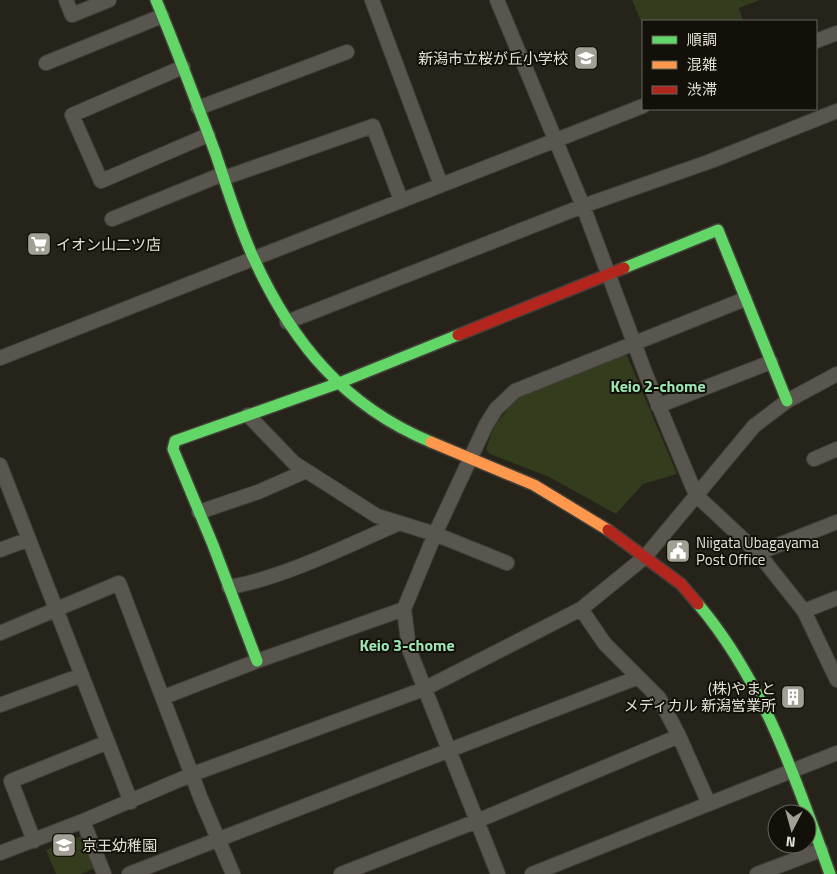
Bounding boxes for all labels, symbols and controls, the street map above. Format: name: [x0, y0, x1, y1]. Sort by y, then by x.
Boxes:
legend: [642, 20, 817, 110]
text: 順調: [687, 28, 717, 51]
school or university icon: 新潟市立桜が丘小学校: [573, 45, 599, 71]
place label: 新潟市立桜が丘小学校: [418, 47, 568, 70]
text: 混雑: [687, 53, 717, 76]
text: 渋滞: [687, 78, 717, 101]
supermarket icon: イオン山二ツ店: [26, 231, 52, 257]
place label: イオン山二ツ店: [56, 233, 161, 256]
district label: Keio 2-chome: [610, 374, 706, 398]
place label: Niigata Ubagayama Post Office: [696, 531, 819, 571]
public building icon: Niigata Ubagayama Post Office: [665, 538, 691, 564]
district label: Keio 3-chome: [359, 633, 455, 657]
place label: (株)やまと メディカル 新潟営業所: [624, 677, 776, 717]
building icon: (株)やまと メディカル 新潟営業所: [780, 684, 806, 710]
north arrow: [767, 804, 817, 854]
text: N: [785, 831, 797, 853]
school or university icon: 京王幼稚園: [51, 832, 77, 858]
place label: 京王幼稚園: [82, 834, 157, 857]

